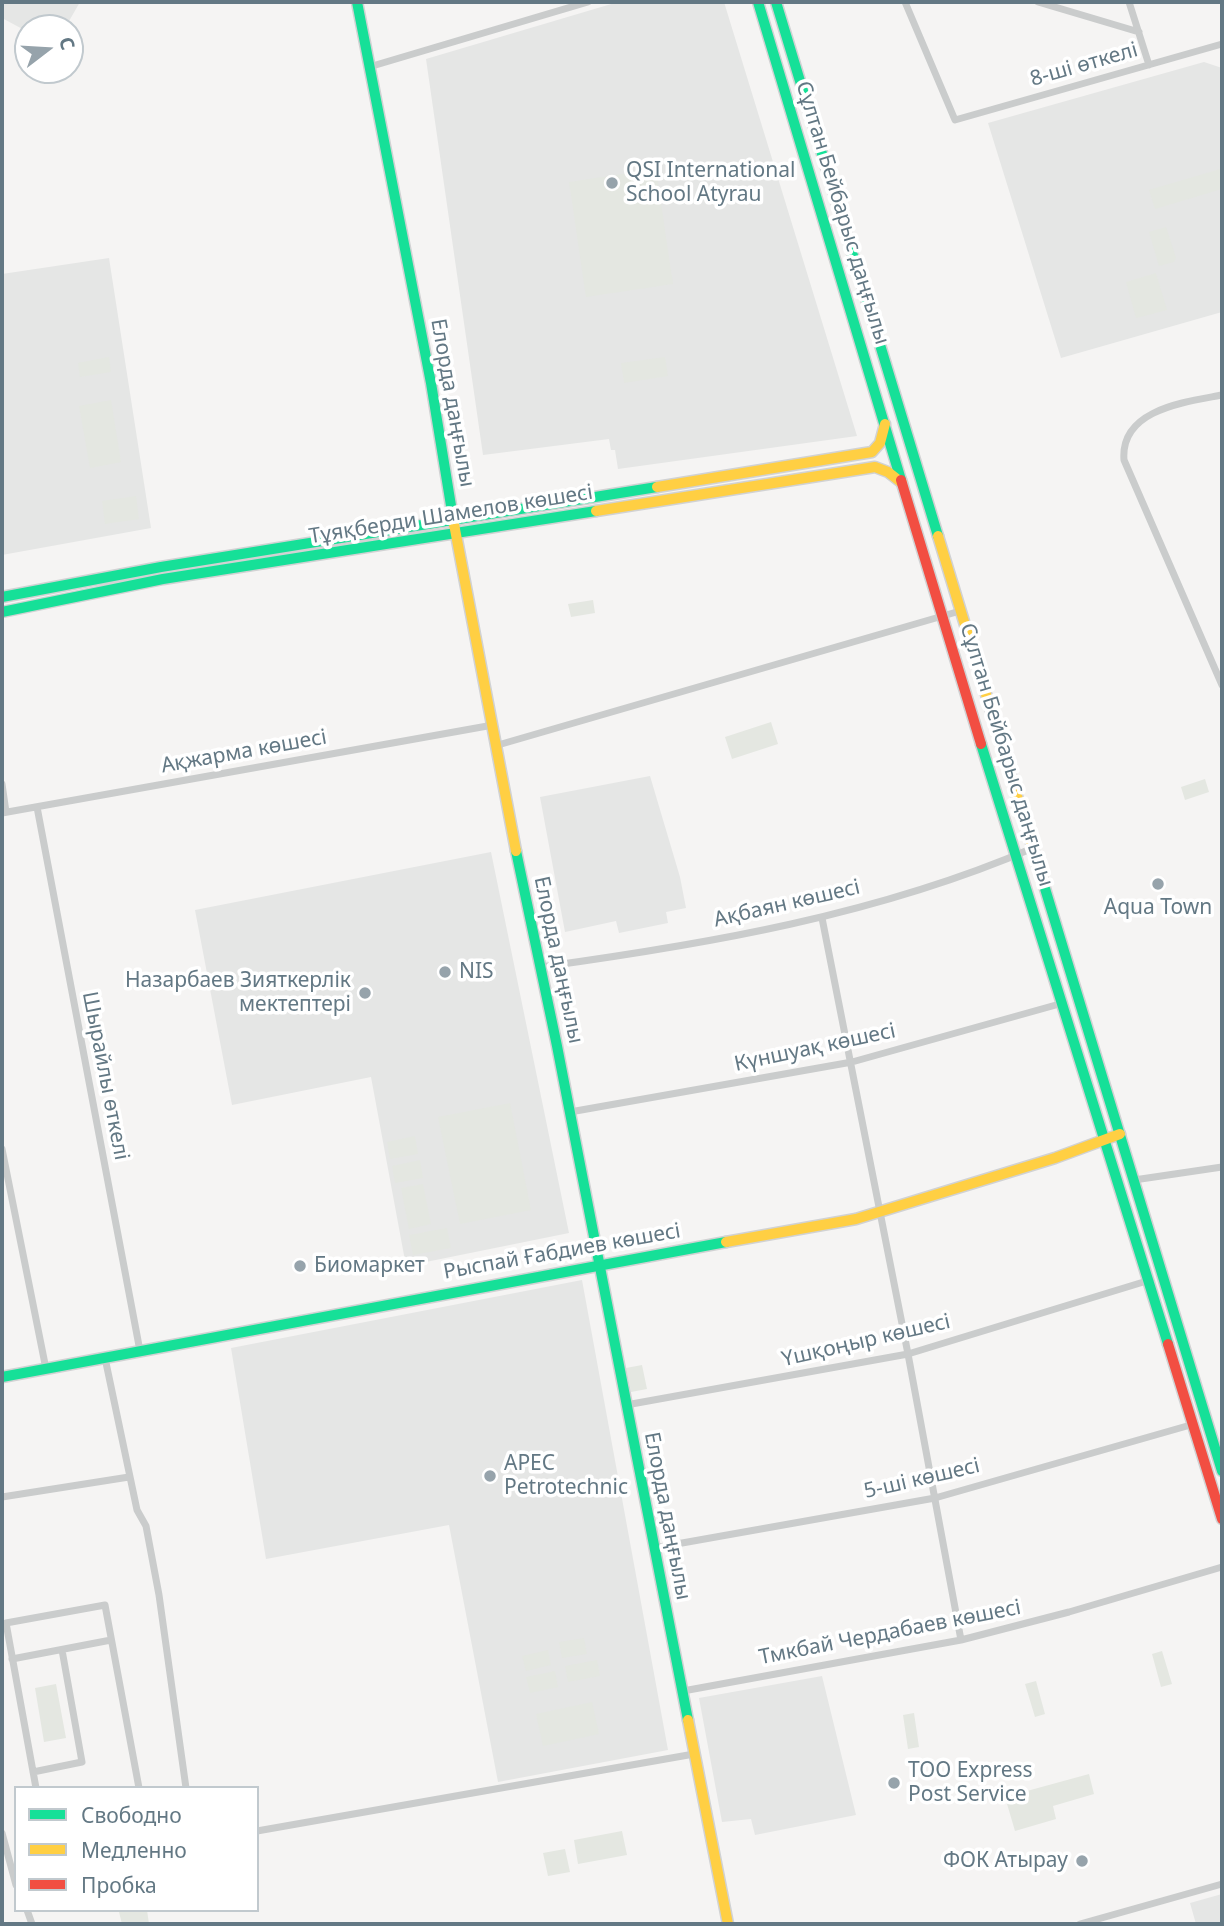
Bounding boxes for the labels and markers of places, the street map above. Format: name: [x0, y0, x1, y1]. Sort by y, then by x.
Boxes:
place label: QSI International School Atyrau: [626, 158, 795, 208]
marker: QSI International School Atyrau: [604, 175, 620, 191]
marker: Aqua Town: [1150, 876, 1166, 892]
place label: Aqua Town: [1104, 895, 1212, 921]
place label: NIS: [459, 959, 494, 985]
marker: NIS: [437, 964, 453, 980]
place label: Назарбаев Зияткерлік мектептері: [125, 968, 351, 1018]
marker: Назарбаев Зияткерлік мектептері: [357, 985, 373, 1001]
place label: Биомаркет: [314, 1253, 425, 1279]
marker: Биомаркет: [292, 1258, 308, 1274]
place label: APEC Petrotechnic: [504, 1451, 628, 1501]
marker: APEC Petrotechnic: [482, 1468, 498, 1484]
place label: ТОО Express Post Service: [908, 1758, 1033, 1808]
marker: ТОО Express Post Service: [886, 1775, 902, 1791]
place label: ФОК Атырау: [943, 1848, 1068, 1874]
marker: ФОК Атырау: [1074, 1853, 1090, 1869]

